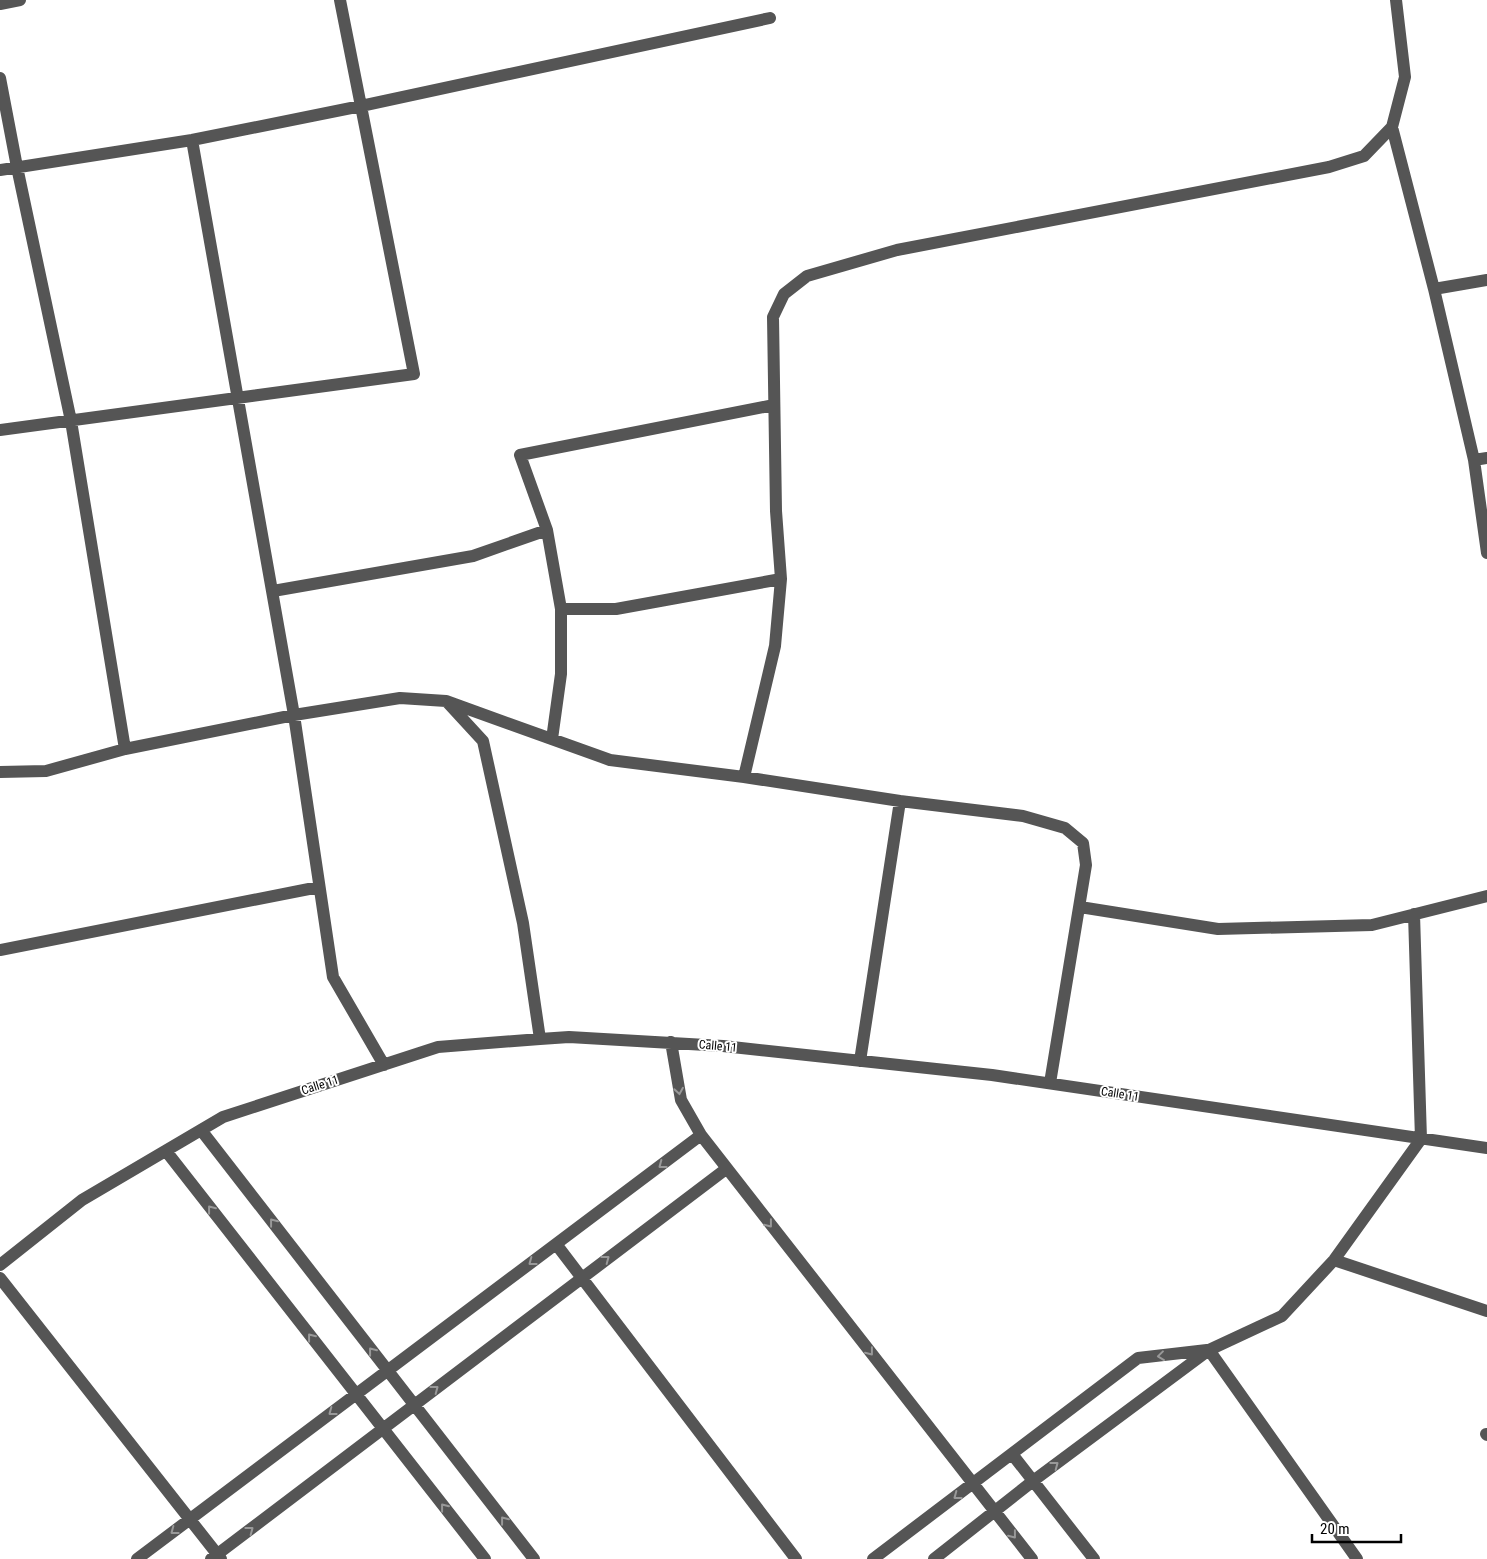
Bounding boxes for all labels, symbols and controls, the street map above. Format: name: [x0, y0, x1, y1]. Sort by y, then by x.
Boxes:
street label: Calle 11: [698, 1037, 738, 1055]
street label: Calle 11: [300, 1072, 340, 1098]
street label: Calle 11: [1100, 1084, 1140, 1104]
one-way arrow: [674, 1086, 684, 1095]
one-way arrow: [659, 1159, 668, 1167]
one-way arrow: [209, 1206, 217, 1215]
one-way arrow: [764, 1218, 772, 1227]
one-way arrow: [270, 1219, 278, 1228]
one-way arrow: [600, 1256, 610, 1265]
one-way arrow: [529, 1257, 538, 1265]
one-way arrow: [309, 1334, 317, 1343]
one-way arrow: [864, 1346, 872, 1355]
one-way arrow: [370, 1348, 378, 1357]
one-way arrow: [1156, 1350, 1164, 1361]
one-way arrow: [429, 1386, 439, 1395]
one-way arrow: [329, 1407, 338, 1415]
one-way arrow: [1049, 1462, 1059, 1471]
one-way arrow: [954, 1490, 963, 1498]
one-way arrow: [441, 1504, 449, 1513]
scale bar: [1312, 1512, 1401, 1544]
one-way arrow: [501, 1517, 510, 1526]
text: 20 m: [1320, 1520, 1350, 1538]
one-way arrow: [170, 1525, 180, 1534]
one-way arrow: [244, 1527, 253, 1535]
one-way arrow: [1007, 1529, 1016, 1539]

